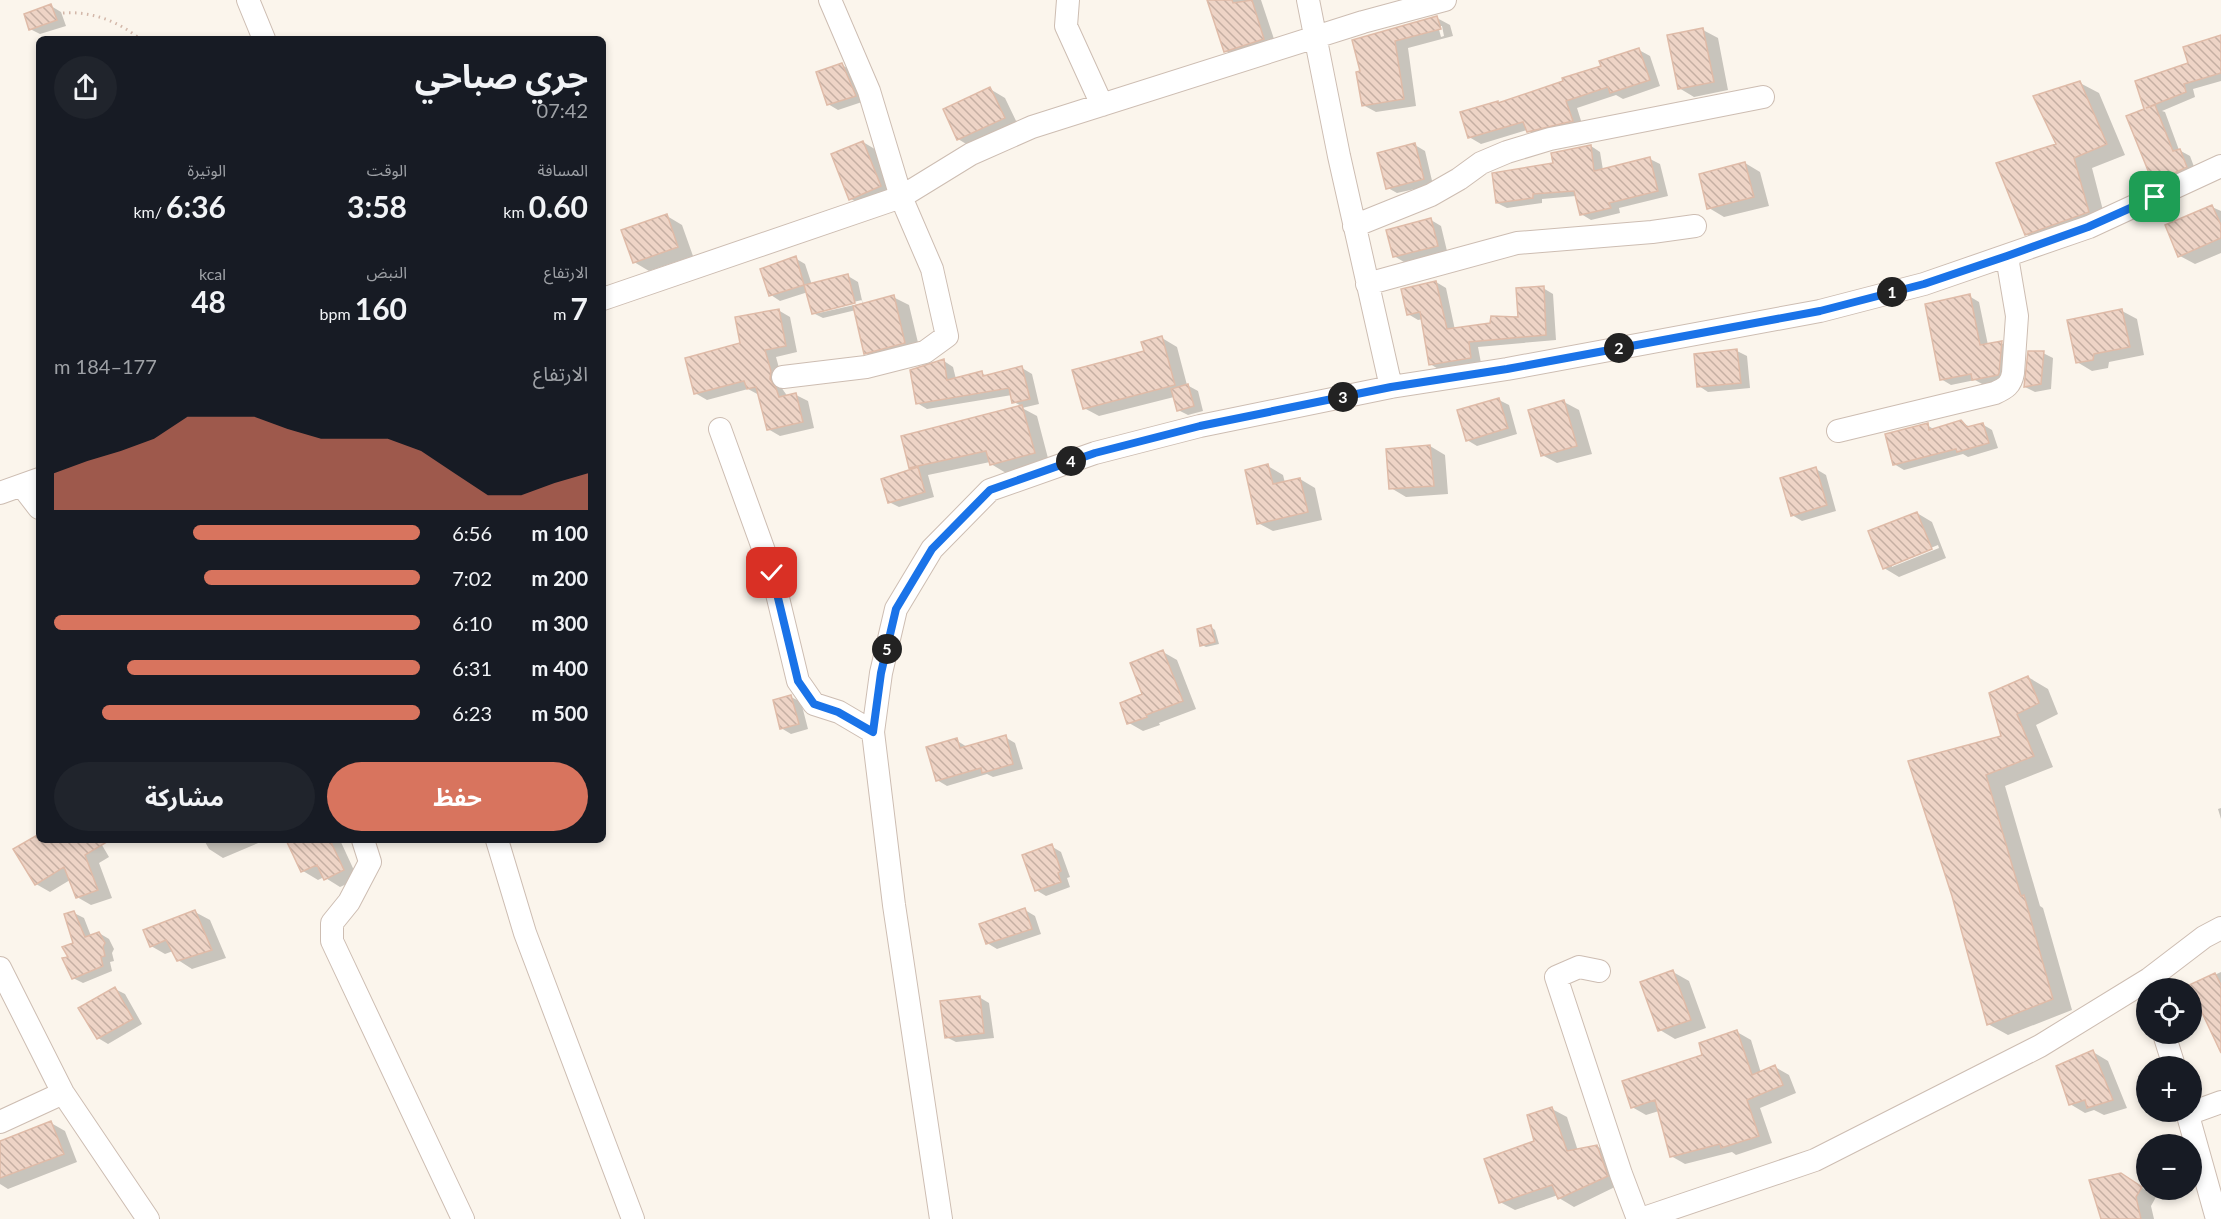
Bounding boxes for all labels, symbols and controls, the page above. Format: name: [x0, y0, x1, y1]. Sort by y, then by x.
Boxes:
text: جري صباحي: [415, 55, 588, 95]
button: share: [54, 56, 117, 119]
text: 07:42: [537, 98, 588, 122]
text: الوتيرة: [188, 160, 226, 179]
text: الوقت: [367, 160, 407, 179]
text: المسافة: [538, 160, 588, 179]
pin: [2129, 171, 2180, 222]
icon: arrive: [2138, 180, 2171, 213]
text: 6:36: [166, 188, 226, 224]
text: 3:58: [347, 188, 407, 224]
text: 0.60: [529, 188, 588, 224]
text: /km: [133, 202, 166, 221]
text: km: [503, 202, 529, 221]
text: النبض: [366, 262, 407, 281]
text: الارتفاع: [544, 262, 588, 281]
text: kcal: [199, 264, 226, 283]
pin: 1: [1877, 277, 1907, 307]
text: 1: [1887, 282, 1897, 301]
text: 48: [191, 283, 226, 319]
text: 160: [355, 290, 407, 326]
text: 7: [571, 290, 588, 326]
text: bpm: [320, 304, 355, 323]
text: m: [553, 304, 571, 323]
pin: 2: [1604, 333, 1634, 363]
text: 2: [1614, 338, 1624, 357]
text: 177–184 m: [54, 354, 157, 378]
text: الارتفاع: [533, 361, 588, 385]
pin: 3: [1328, 382, 1358, 412]
text: 3: [1338, 387, 1348, 406]
pin: 4: [1056, 446, 1086, 476]
text: 4: [1066, 451, 1076, 470]
text: 6:56: [452, 521, 492, 545]
text: 100 m: [532, 521, 588, 545]
pin: [746, 547, 797, 598]
icon: check: [755, 556, 788, 589]
text: 7:02: [452, 566, 492, 590]
text: 200 m: [532, 566, 588, 590]
text: 6:10: [452, 611, 492, 635]
text: 300 m: [532, 611, 588, 635]
pin: 5: [872, 634, 902, 664]
text: 5: [882, 639, 892, 658]
text: 6:31: [452, 656, 492, 680]
text: 400 m: [532, 656, 588, 680]
text: 6:23: [452, 701, 492, 725]
text: 500 m: [532, 701, 588, 725]
button: مشاركة: [54, 762, 315, 831]
button: حفظ: [327, 762, 588, 831]
map controls: [2136, 978, 2202, 1200]
button: locate: [2136, 978, 2202, 1044]
button: +: [2136, 1056, 2202, 1122]
button: −: [2136, 1134, 2202, 1200]

